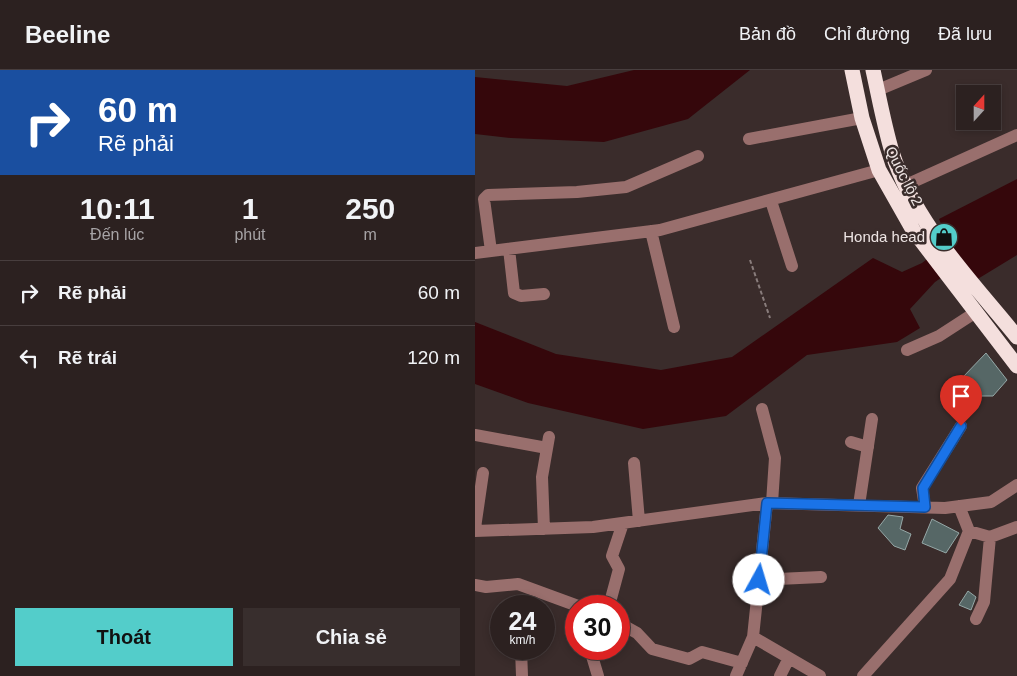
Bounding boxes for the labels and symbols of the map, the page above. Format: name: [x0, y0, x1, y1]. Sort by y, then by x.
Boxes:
north arrow: [956, 85, 1001, 130]
street label: Quốc lộ 2: [882, 143, 927, 208]
shop icon: Honda head: [929, 222, 959, 252]
place label: Honda head: [843, 228, 925, 245]
pin: [940, 375, 982, 426]
position arrow: [732, 553, 784, 605]
speed limit sign: 30: [565, 595, 630, 660]

